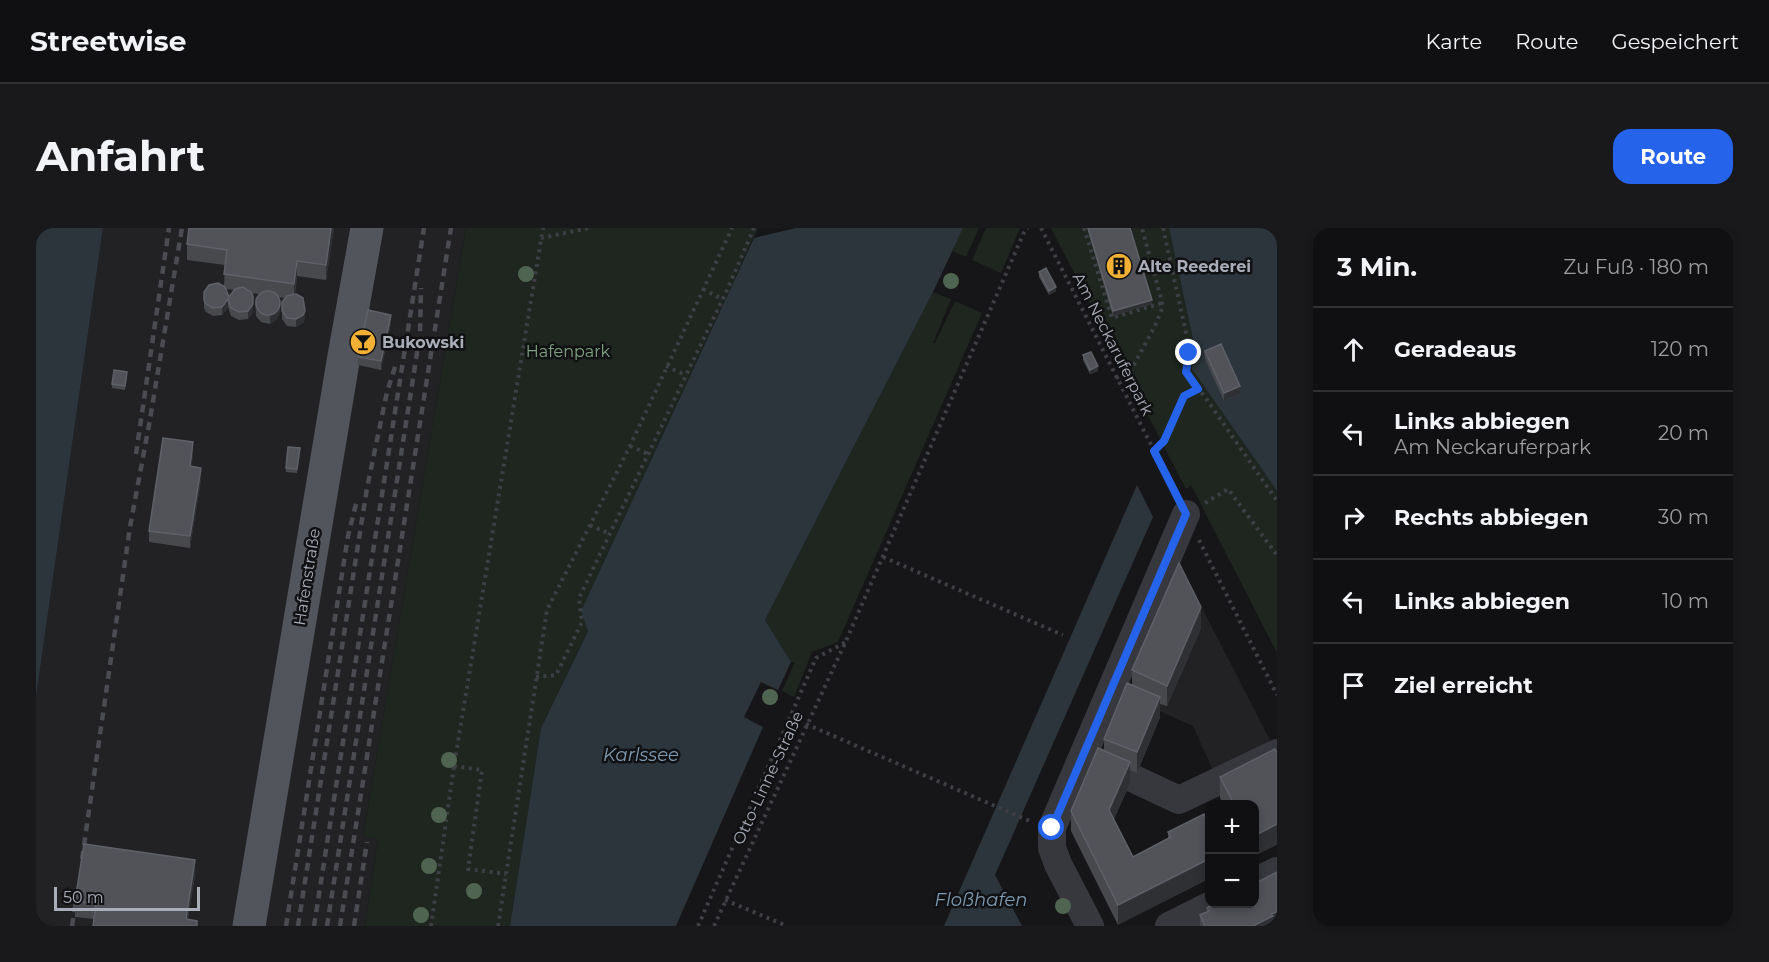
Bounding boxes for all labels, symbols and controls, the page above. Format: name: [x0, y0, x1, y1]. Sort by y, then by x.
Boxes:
text: Streetwise: [30, 24, 186, 58]
text: Karte: [1426, 29, 1482, 54]
text: Route: [1515, 29, 1578, 54]
text: Gespeichert: [1611, 29, 1739, 54]
button: Route: [1613, 129, 1733, 184]
text: Anfahrt: [36, 130, 205, 182]
building icon: Alte Reederei: [1104, 251, 1134, 281]
text: 3 Min.: [1337, 251, 1417, 283]
text: Zu Fuß · 180 m: [1563, 255, 1709, 279]
place label: Alte Reederei: [1137, 257, 1251, 276]
street label: Am Neckaruferpark: [1069, 269, 1157, 419]
bar icon: Bukowski: [348, 327, 378, 357]
place label: Bukowski: [382, 333, 464, 352]
icon: ahead: [1337, 333, 1370, 366]
text: Geradeaus: [1394, 336, 1516, 363]
text: 120 m: [1651, 337, 1709, 361]
route end: [1175, 339, 1201, 365]
park label: Hafenpark: [526, 342, 611, 361]
text: Links abbiegen: [1394, 408, 1570, 435]
icon: left: [1337, 417, 1370, 450]
text: 20 m: [1658, 421, 1709, 445]
text: Am Neckaruferpark: [1394, 435, 1591, 459]
icon: right: [1337, 501, 1370, 534]
text: Rechts abbiegen: [1394, 504, 1589, 531]
text: 30 m: [1658, 505, 1709, 529]
street label: Hafenstraße: [290, 527, 324, 627]
icon: left: [1337, 585, 1370, 618]
text: Links abbiegen: [1394, 588, 1570, 615]
text: 10 m: [1662, 589, 1709, 613]
icon: arrive: [1337, 669, 1370, 702]
text: Ziel erreicht: [1394, 672, 1533, 699]
street label: Otto-Linne-Straße: [729, 708, 807, 848]
water label: Karlssee: [603, 744, 679, 766]
map controls: [1205, 800, 1259, 908]
button: +: [1205, 800, 1259, 854]
route start: [1038, 814, 1064, 840]
button: −: [1205, 854, 1259, 908]
scale bar: [54, 884, 200, 912]
text: 50 m: [63, 888, 104, 907]
water label: Floßhafen: [935, 889, 1027, 911]

